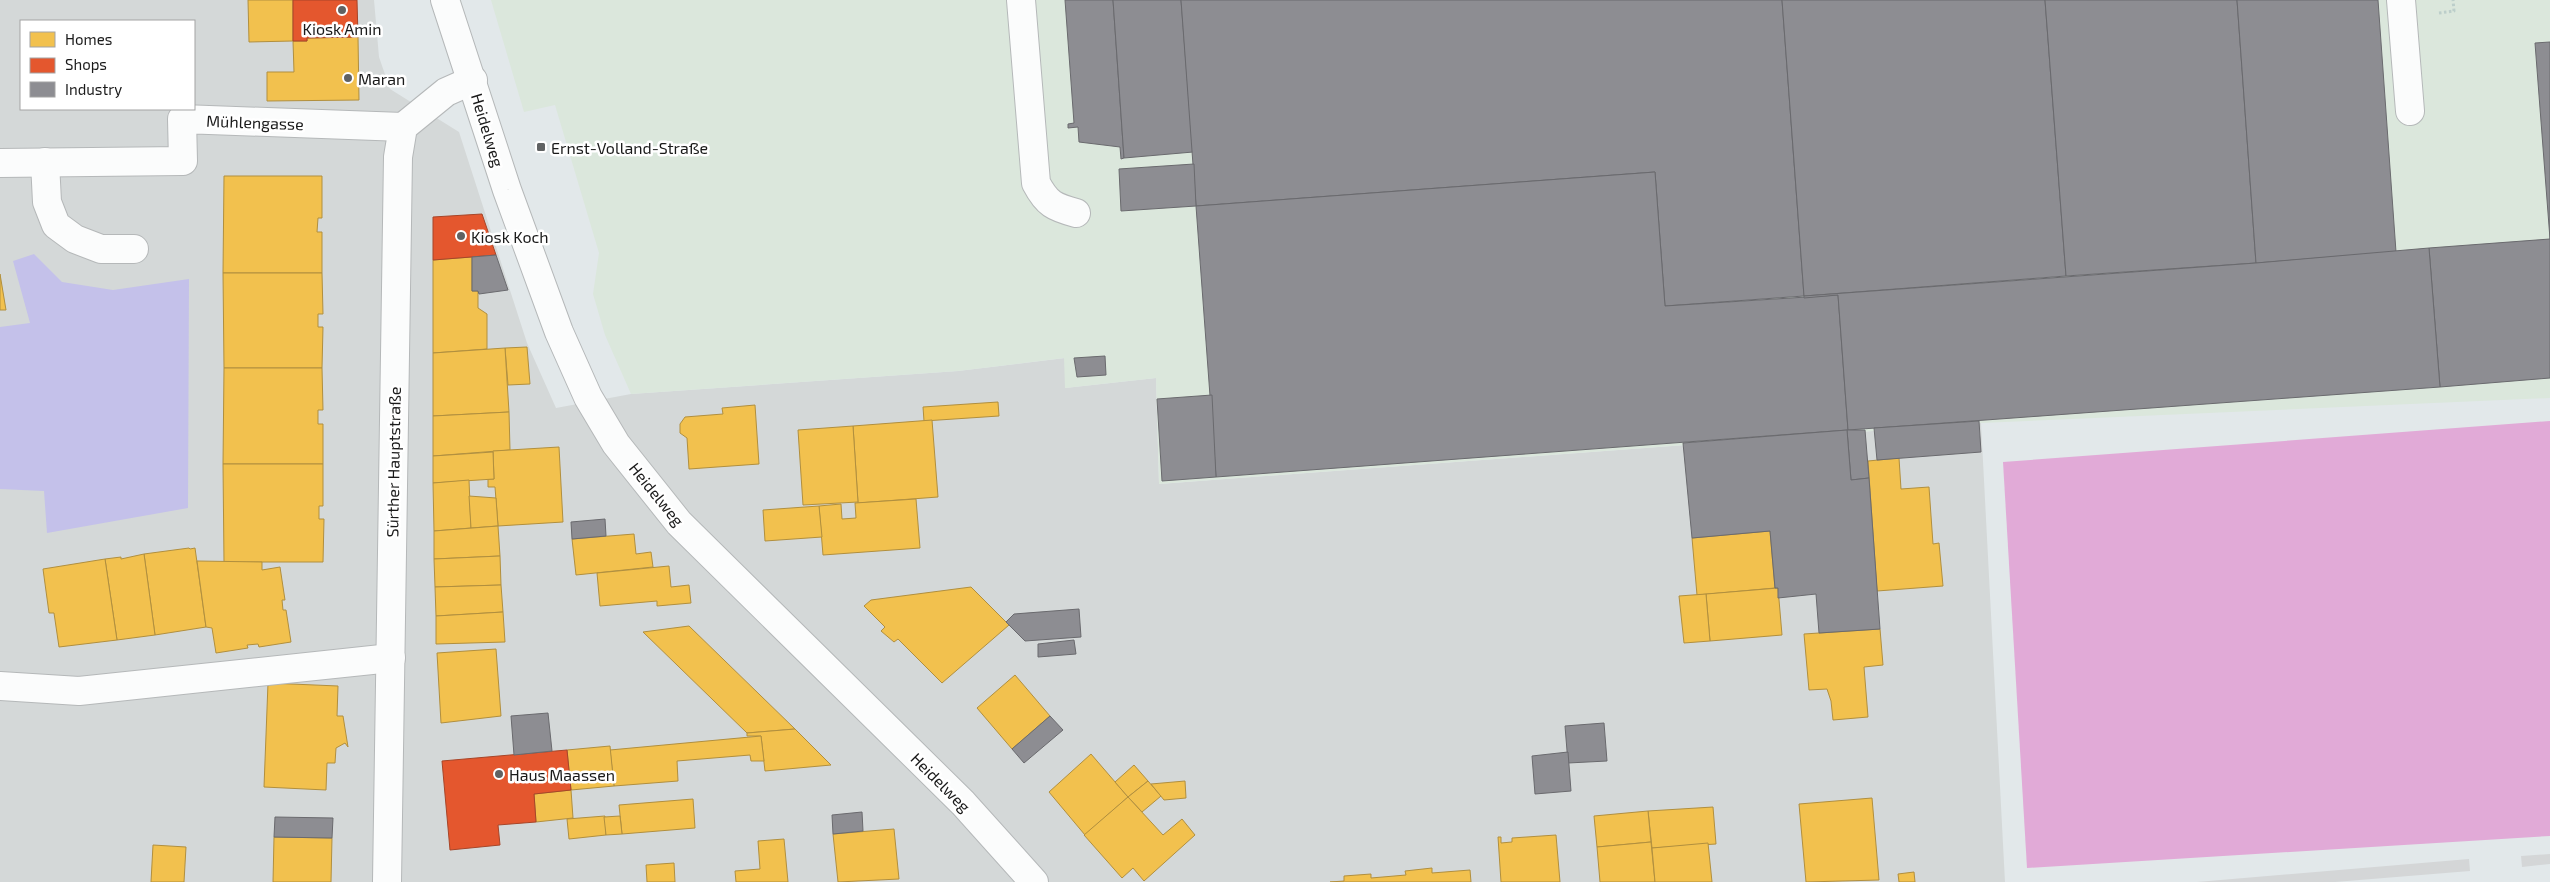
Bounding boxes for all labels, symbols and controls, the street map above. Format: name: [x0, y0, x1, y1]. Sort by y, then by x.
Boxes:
marker: Kiosk Amin: [336, 4, 348, 16]
place label: Kiosk Amin: [302, 19, 382, 38]
legend: [20, 20, 195, 110]
text: Homes: [65, 30, 112, 48]
text: Shops: [65, 55, 107, 73]
place label: Maran: [358, 69, 405, 88]
marker: Maran: [342, 72, 354, 84]
text: Industry: [65, 80, 122, 98]
street label: Heidelweg: [468, 91, 508, 169]
street label: Mühlengasse: [206, 111, 304, 133]
place label: Ernst-Volland-Straße: [551, 138, 708, 157]
marker: Ernst-Volland-Straße: [535, 141, 547, 153]
place label: Kiosk Koch: [471, 227, 549, 246]
marker: Kiosk Koch: [455, 230, 467, 242]
street label: Sürther Hauptstraße: [382, 386, 404, 538]
street label: Heidelweg: [626, 458, 688, 530]
street label: Heidelweg: [907, 748, 975, 816]
place label: Haus Maassen: [509, 765, 615, 784]
marker: Haus Maassen: [493, 768, 505, 780]

